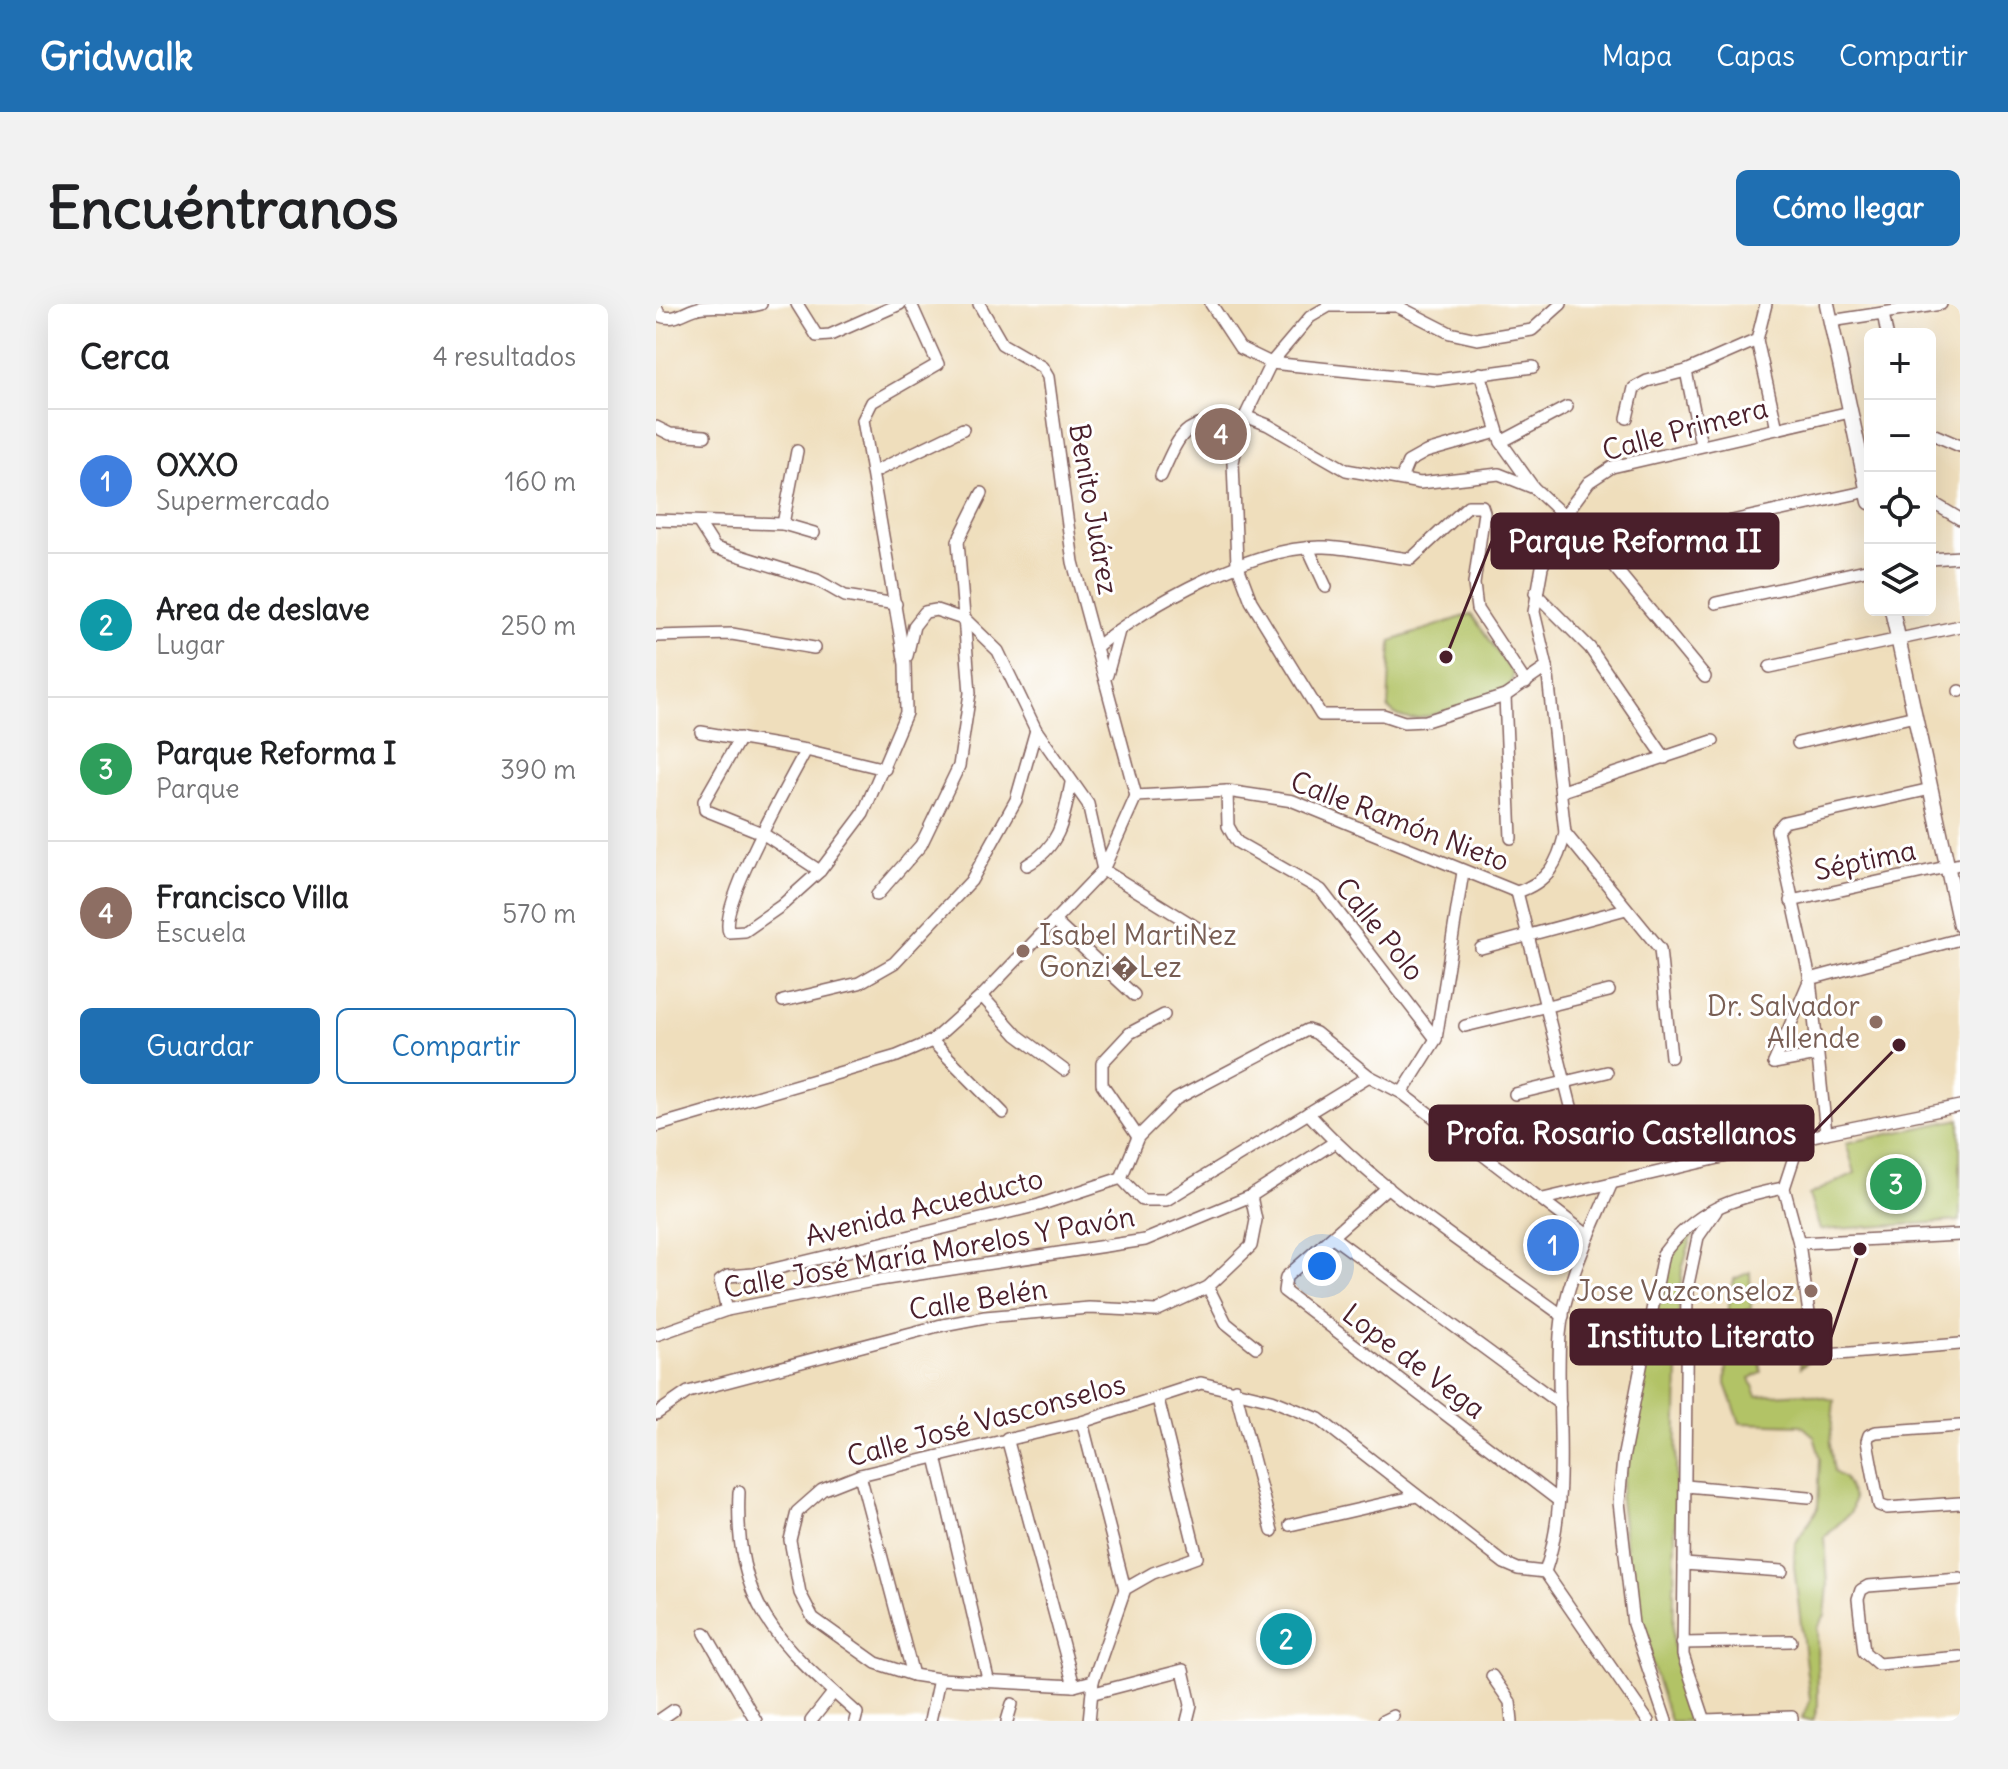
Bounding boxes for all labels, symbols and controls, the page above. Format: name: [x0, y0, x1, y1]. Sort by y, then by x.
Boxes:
text: Gridwalk: [40, 33, 193, 80]
text: Mapa: [1602, 38, 1672, 74]
text: Capas: [1716, 38, 1795, 74]
text: Compartir: [1839, 38, 1968, 74]
button: Cómo llegar: [1736, 170, 1960, 246]
text: Encuéntranos: [48, 173, 399, 243]
map controls: [1864, 328, 1936, 616]
button: +: [1864, 328, 1936, 400]
text: Cerca: [80, 335, 170, 378]
text: 4 resultados: [433, 340, 576, 373]
street label: Calle Primera: [1598, 390, 1772, 468]
button: −: [1864, 400, 1936, 472]
pin: 4: [1195, 404, 1247, 464]
street label: Benito Juárez: [1061, 421, 1127, 597]
text: OXXO: [156, 446, 238, 484]
text: 1: [101, 465, 111, 498]
text: 160 m: [505, 465, 576, 498]
button: locate: [1864, 472, 1936, 544]
text: Supermercado: [156, 484, 330, 517]
callout: Parque Reforma II: [1492, 514, 1778, 568]
text: Parque Reforma II: [1508, 522, 1762, 560]
button: layers: [1864, 544, 1936, 616]
text: Area de deslave: [156, 590, 370, 628]
text: 2: [99, 609, 113, 642]
text: 250 m: [501, 609, 576, 642]
text: Lugar: [156, 628, 225, 661]
text: Parque Reforma I: [156, 734, 396, 772]
text: 3: [99, 753, 113, 786]
text: 390 m: [500, 753, 576, 786]
street label: Calle Ramón Nieto: [1286, 763, 1514, 879]
text: Parque: [156, 772, 240, 805]
street label: Séptima: [1811, 832, 1919, 888]
street label: Calle Polo: [1327, 870, 1433, 988]
text: Francisco Villa: [156, 878, 349, 916]
text: 4: [98, 897, 114, 930]
text: 570 m: [502, 897, 576, 930]
text: Escuela: [156, 916, 246, 949]
place label: Isabel MartiNez Gonzi�Lez: [1039, 917, 1237, 985]
marker: Isabel MartiNez Gonzi�Lez: [1014, 942, 1032, 960]
place label: Dr. Salvador Allende: [1707, 988, 1860, 1056]
button: Guardar: [80, 1008, 320, 1084]
button: Compartir: [336, 1008, 576, 1084]
marker: Dr. Salvador Allende: [1867, 1013, 1885, 1031]
callout: Profa. Rosario Castellanos: [1430, 1106, 1813, 1160]
text: Profa. Rosario Castellanos: [1446, 1114, 1796, 1152]
pin: 3: [1870, 1154, 1922, 1214]
street label: Avenida Acueducto: [801, 1160, 1047, 1254]
street label: Calle José María Morelos Y Pavón: [721, 1198, 1137, 1306]
pin: 1: [1527, 1215, 1579, 1275]
your location: [1302, 1246, 1342, 1286]
street label: Calle Belén: [906, 1270, 1050, 1328]
place label: Jose Vazconseloz: [1576, 1273, 1795, 1309]
marker: Jose Vazconseloz: [1802, 1282, 1820, 1300]
street label: Lope de Vega: [1335, 1296, 1493, 1426]
callout: Instituto Literato: [1571, 1310, 1831, 1364]
text: Instituto Literato: [1587, 1317, 1815, 1355]
street label: Calle José Vasconselos: [843, 1366, 1129, 1474]
pin: 2: [1260, 1609, 1312, 1669]

